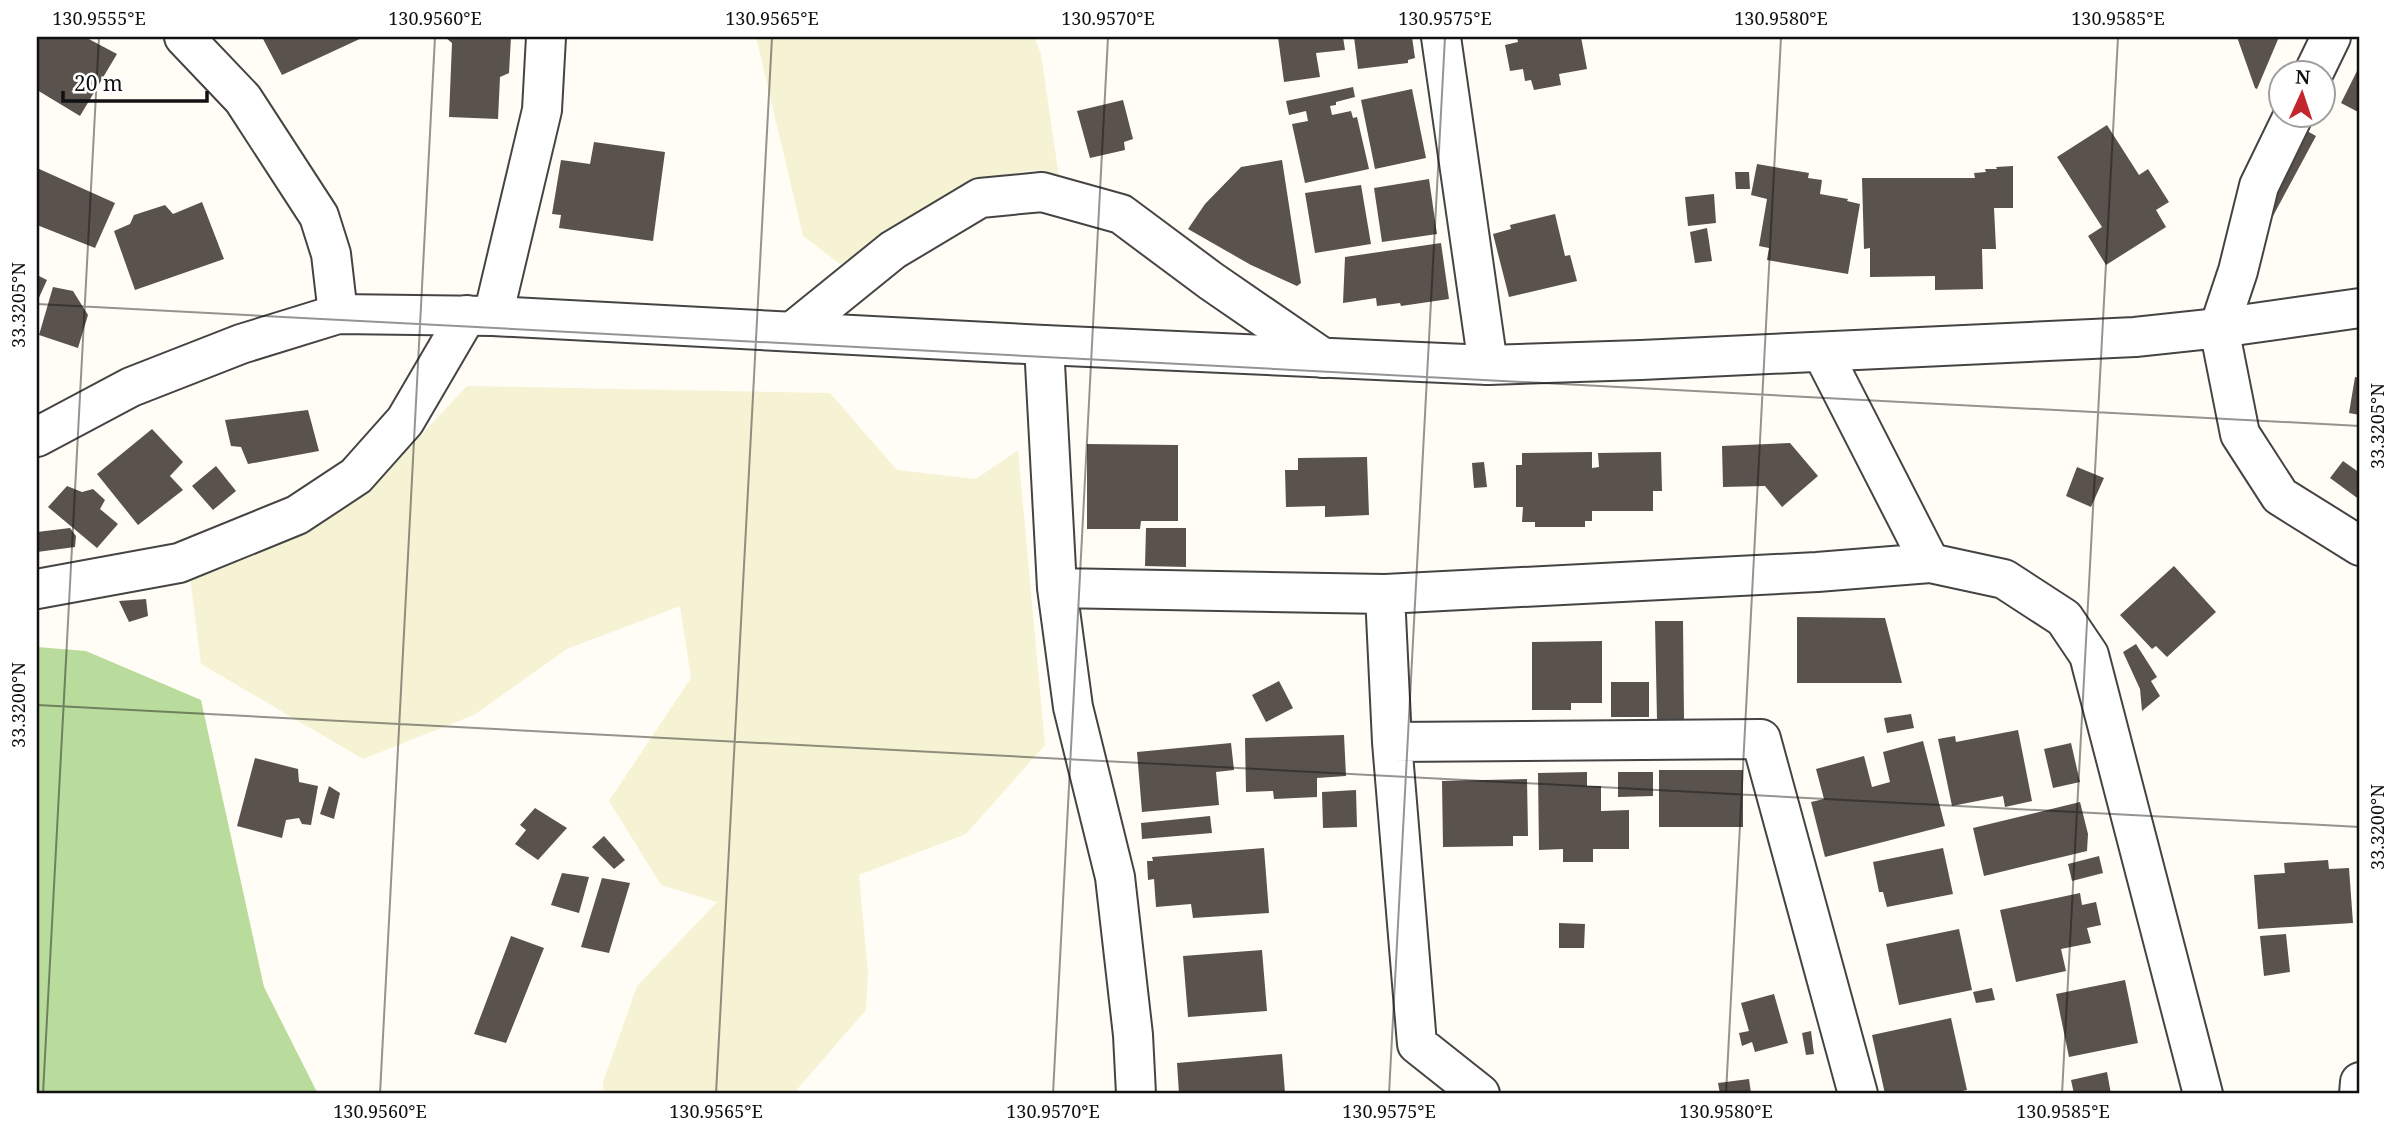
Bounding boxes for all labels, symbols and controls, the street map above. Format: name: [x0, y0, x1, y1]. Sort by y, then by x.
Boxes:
text: 130.9555°E: [52, 6, 146, 30]
text: 130.9560°E: [388, 6, 482, 30]
text: 130.9565°E: [725, 6, 819, 30]
text: 130.9570°E: [1061, 6, 1155, 30]
text: 130.9575°E: [1398, 6, 1492, 30]
text: 130.9580°E: [1734, 6, 1828, 30]
text: 130.9585°E: [2071, 6, 2165, 30]
scale bar: [63, 60, 206, 104]
north arrow: [2268, 60, 2338, 130]
text: N: [2295, 64, 2311, 90]
text: 20 m: [74, 69, 123, 97]
text: 33.3205°N: [6, 262, 30, 348]
text: 33.3205°N: [2365, 383, 2389, 469]
text: 33.3200°N: [6, 662, 30, 748]
text: 33.3200°N: [2365, 784, 2389, 870]
text: 130.9560°E: [333, 1099, 427, 1123]
text: 130.9565°E: [669, 1099, 763, 1123]
text: 130.9570°E: [1006, 1099, 1100, 1123]
text: 130.9575°E: [1342, 1099, 1436, 1123]
text: 130.9580°E: [1679, 1099, 1773, 1123]
text: 130.9585°E: [2016, 1099, 2110, 1123]

